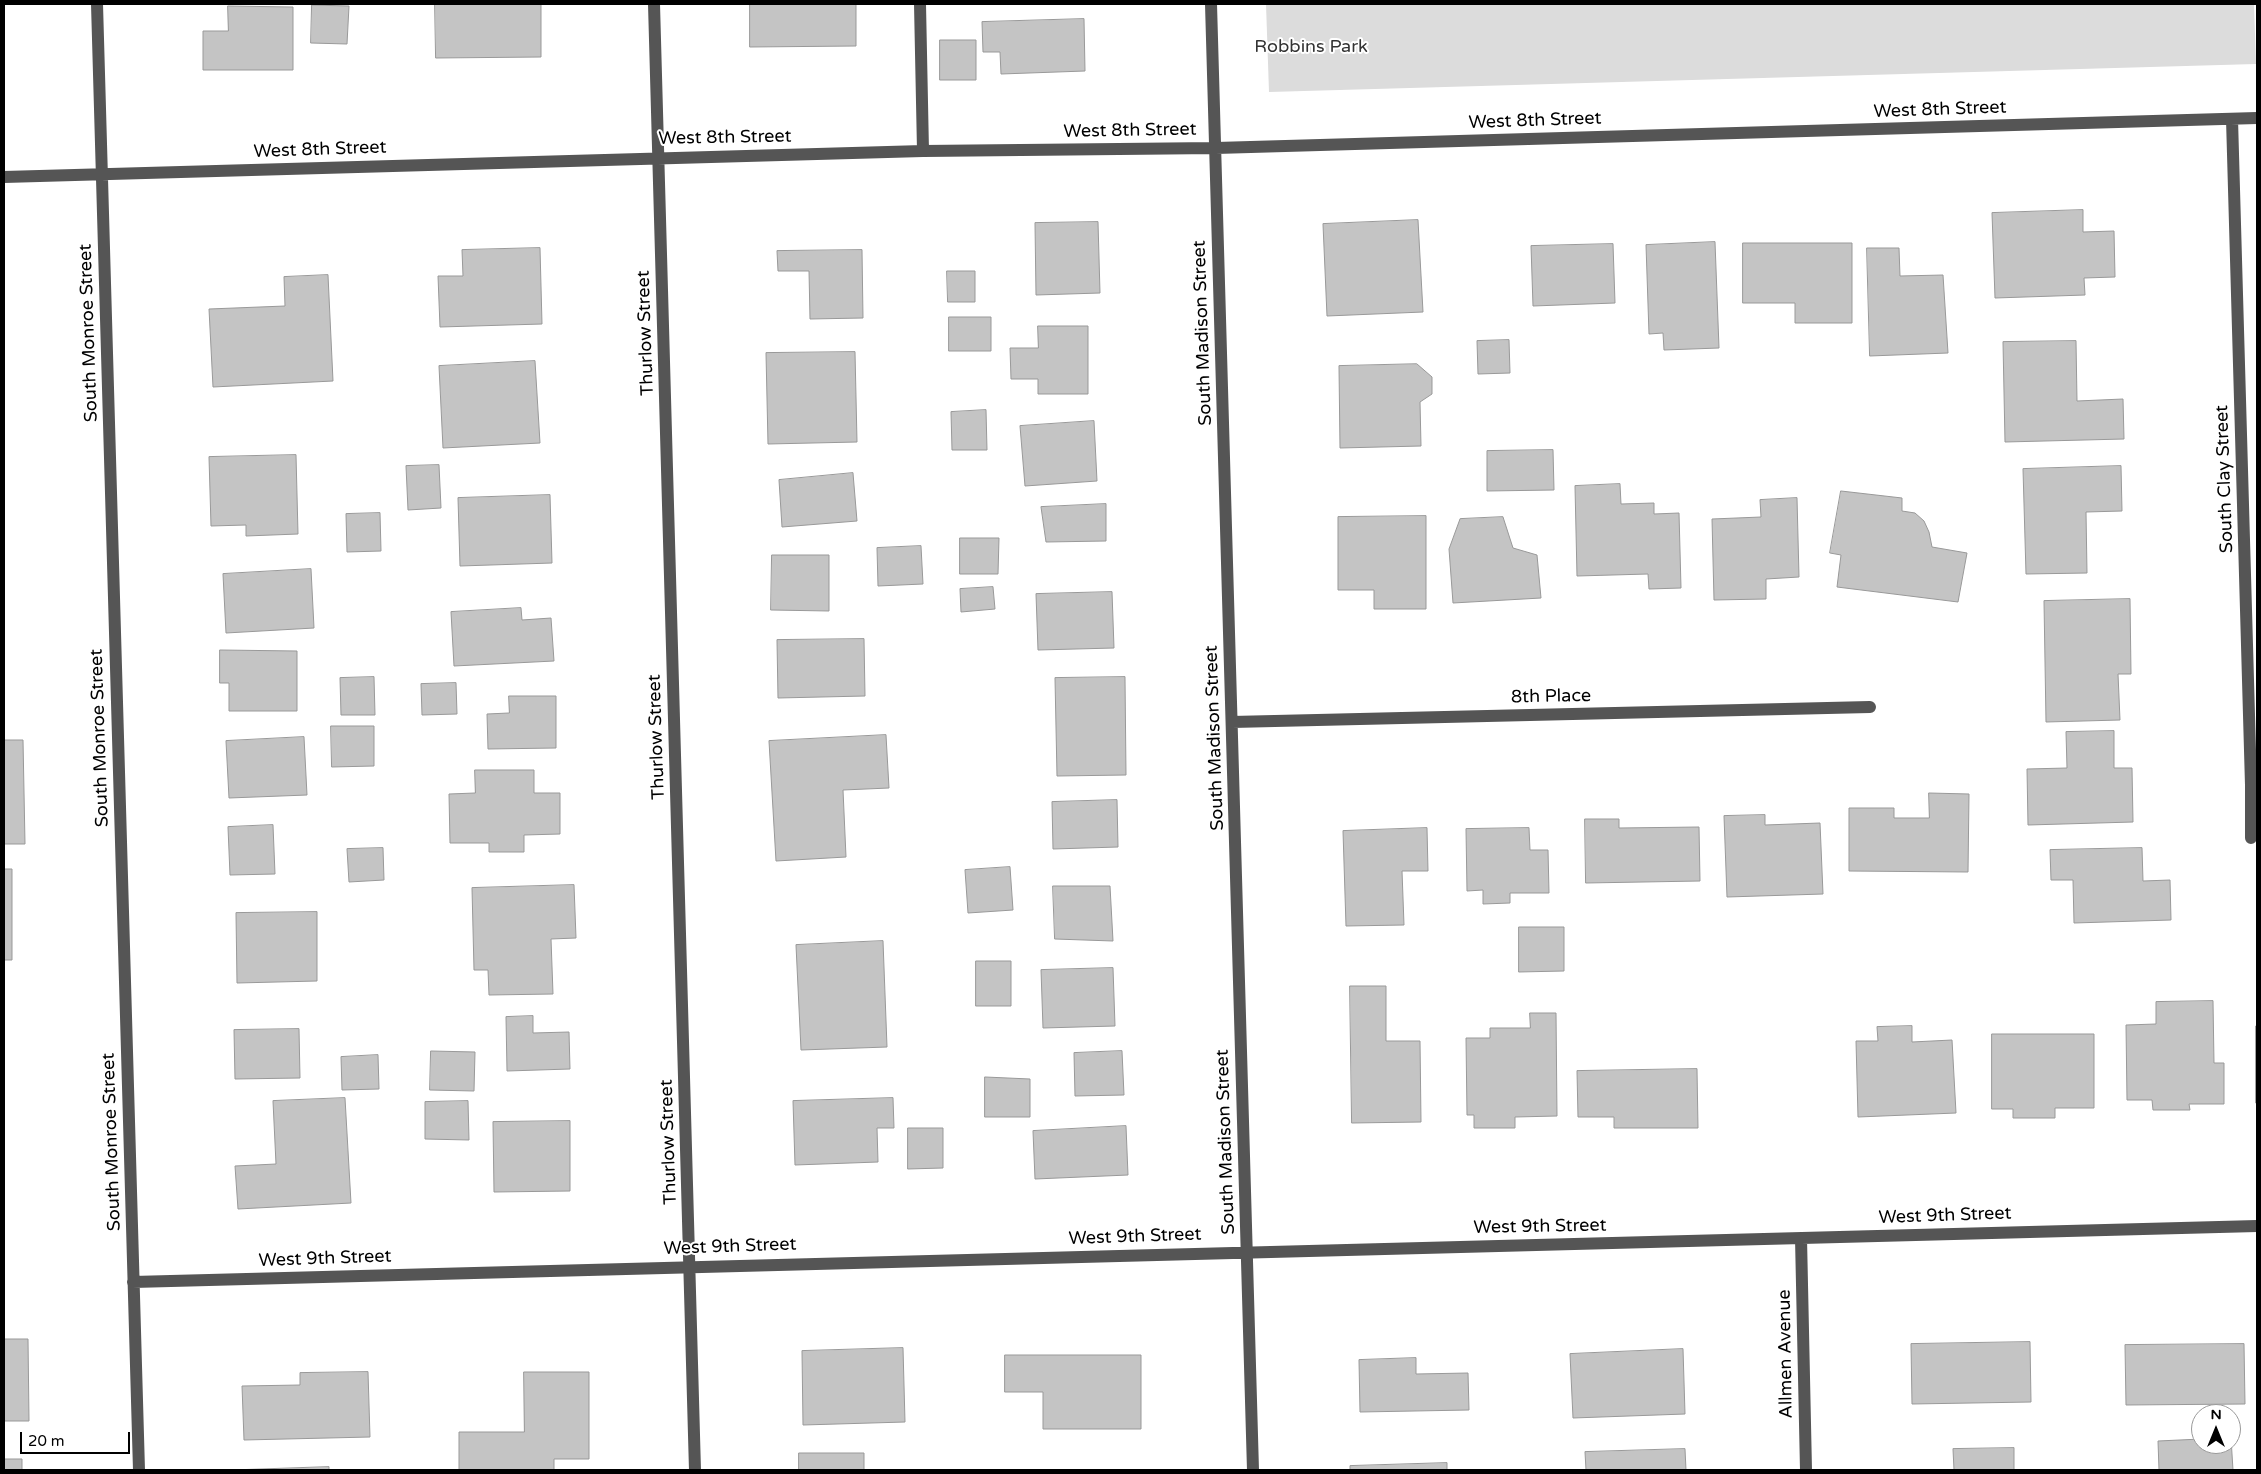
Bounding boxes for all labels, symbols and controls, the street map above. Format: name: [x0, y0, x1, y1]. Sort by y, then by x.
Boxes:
park label: Robbins Park: [1254, 36, 1368, 58]
street label: West 8th Street: [1873, 97, 2007, 123]
street label: West 8th Street: [1468, 108, 1602, 134]
street label: West 8th Street: [1063, 119, 1197, 143]
street label: West 8th Street: [658, 126, 792, 150]
street label: West 8th Street: [253, 137, 387, 163]
street label: South Madison Street: [1189, 240, 1217, 426]
street label: South Monroe Street: [75, 243, 103, 423]
street label: Thurlow Street: [633, 270, 659, 396]
street label: South Clay Street: [2212, 405, 2238, 553]
street label: South Madison Street: [1201, 645, 1229, 831]
street label: South Monroe Street: [86, 648, 114, 828]
street label: Thurlow Street: [644, 674, 670, 800]
street label: 8th Place: [1511, 686, 1591, 708]
street label: South Madison Street: [1212, 1049, 1240, 1235]
street label: South Monroe Street: [98, 1052, 126, 1232]
street label: Thurlow Street: [656, 1079, 682, 1205]
street label: West 9th Street: [1878, 1203, 2012, 1229]
street label: West 9th Street: [1473, 1215, 1607, 1239]
street label: West 9th Street: [1068, 1224, 1202, 1250]
street label: West 9th Street: [663, 1234, 797, 1260]
street label: West 9th Street: [258, 1246, 392, 1272]
street label: Allmen Avenue: [1774, 1289, 1798, 1419]
north arrow: [2191, 1404, 2241, 1454]
text: N: [2210, 1406, 2222, 1423]
scale bar: [22, 1422, 132, 1454]
text: 20 m: [28, 1432, 65, 1450]

